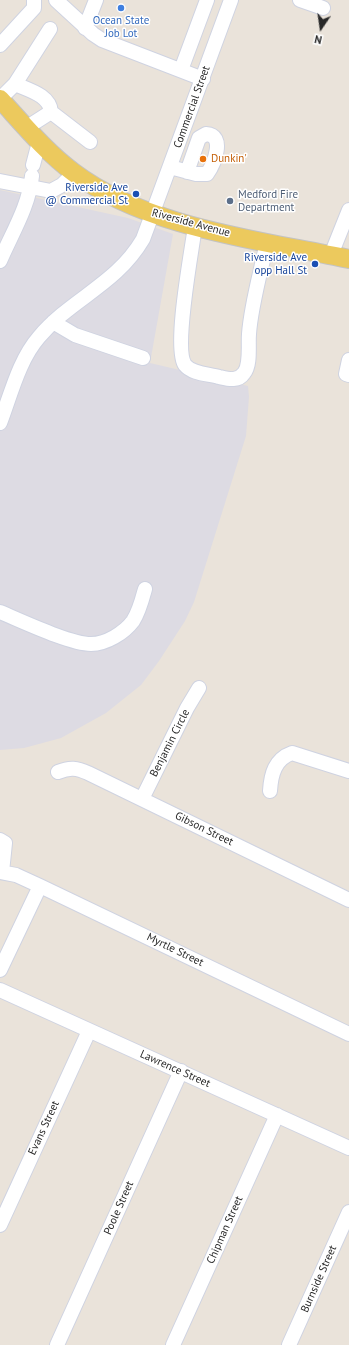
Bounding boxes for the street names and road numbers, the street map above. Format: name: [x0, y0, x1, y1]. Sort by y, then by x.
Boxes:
street label: Commercial Street: [171, 64, 213, 150]
street label: Riverside Avenue: [150, 206, 232, 240]
street label: Benjamin Circle: [147, 707, 193, 779]
street label: Gibson Street: [173, 809, 235, 849]
street label: Myrtle Street: [144, 931, 206, 969]
street label: Lawrence Street: [138, 1048, 212, 1090]
street label: Evans Street: [26, 1099, 62, 1157]
street label: Poole Street: [101, 1179, 137, 1237]
street label: Chipman Street: [204, 1194, 246, 1266]
street label: Burnside Street: [298, 1243, 340, 1315]

